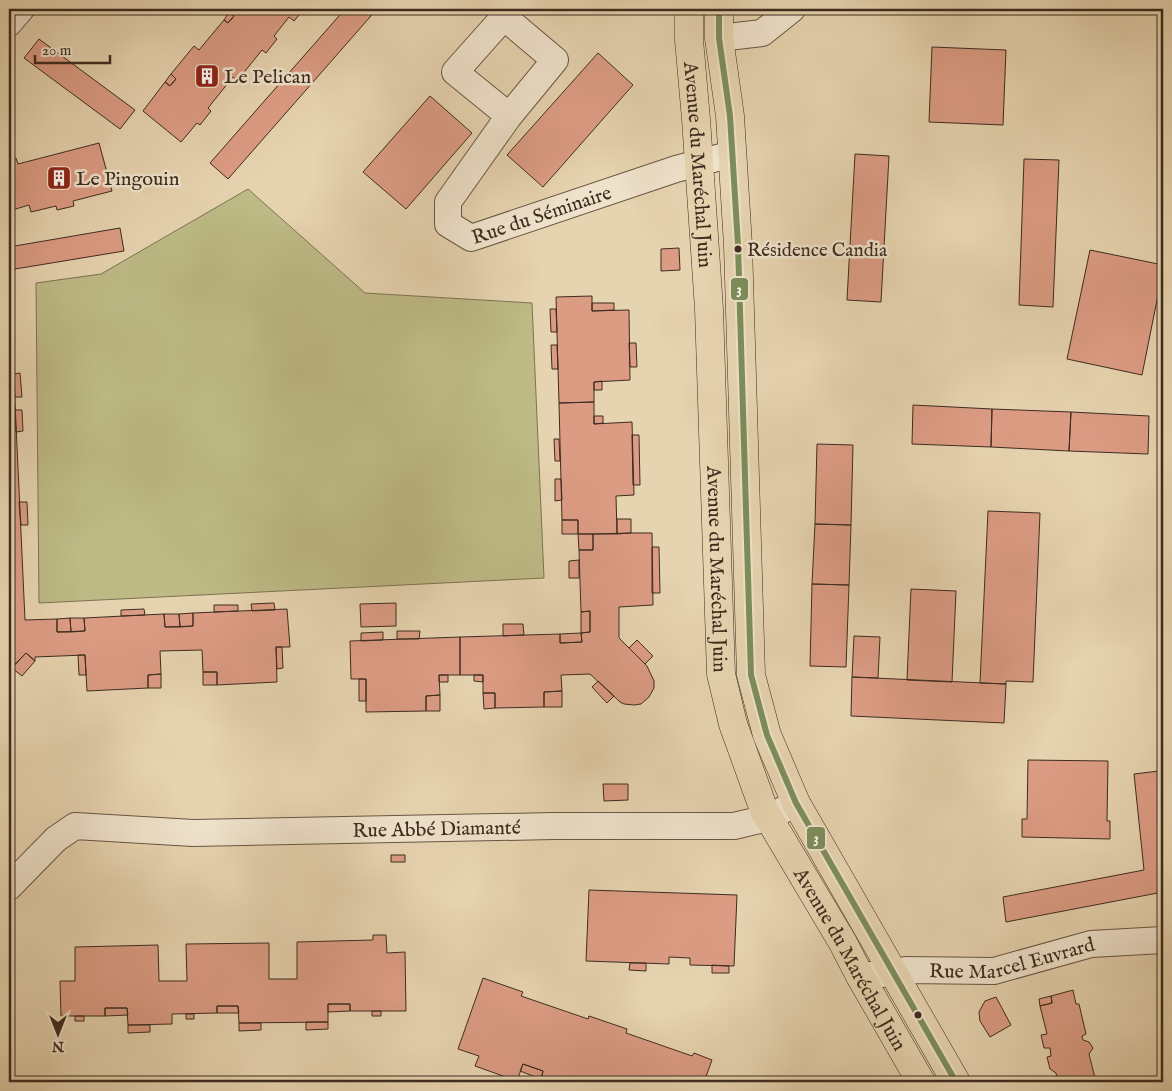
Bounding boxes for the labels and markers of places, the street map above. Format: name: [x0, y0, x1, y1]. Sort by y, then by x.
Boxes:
building icon: Le Pelican: [194, 63, 220, 89]
place label: Le Pelican: [224, 65, 311, 90]
building icon: Le Pingouin: [46, 165, 72, 191]
place label: Le Pingouin: [76, 167, 180, 192]
place label: Résidence Candia: [747, 239, 888, 263]
marker: Résidence Candia: [733, 244, 743, 254]
unlabelled marker: [913, 1010, 923, 1020]

